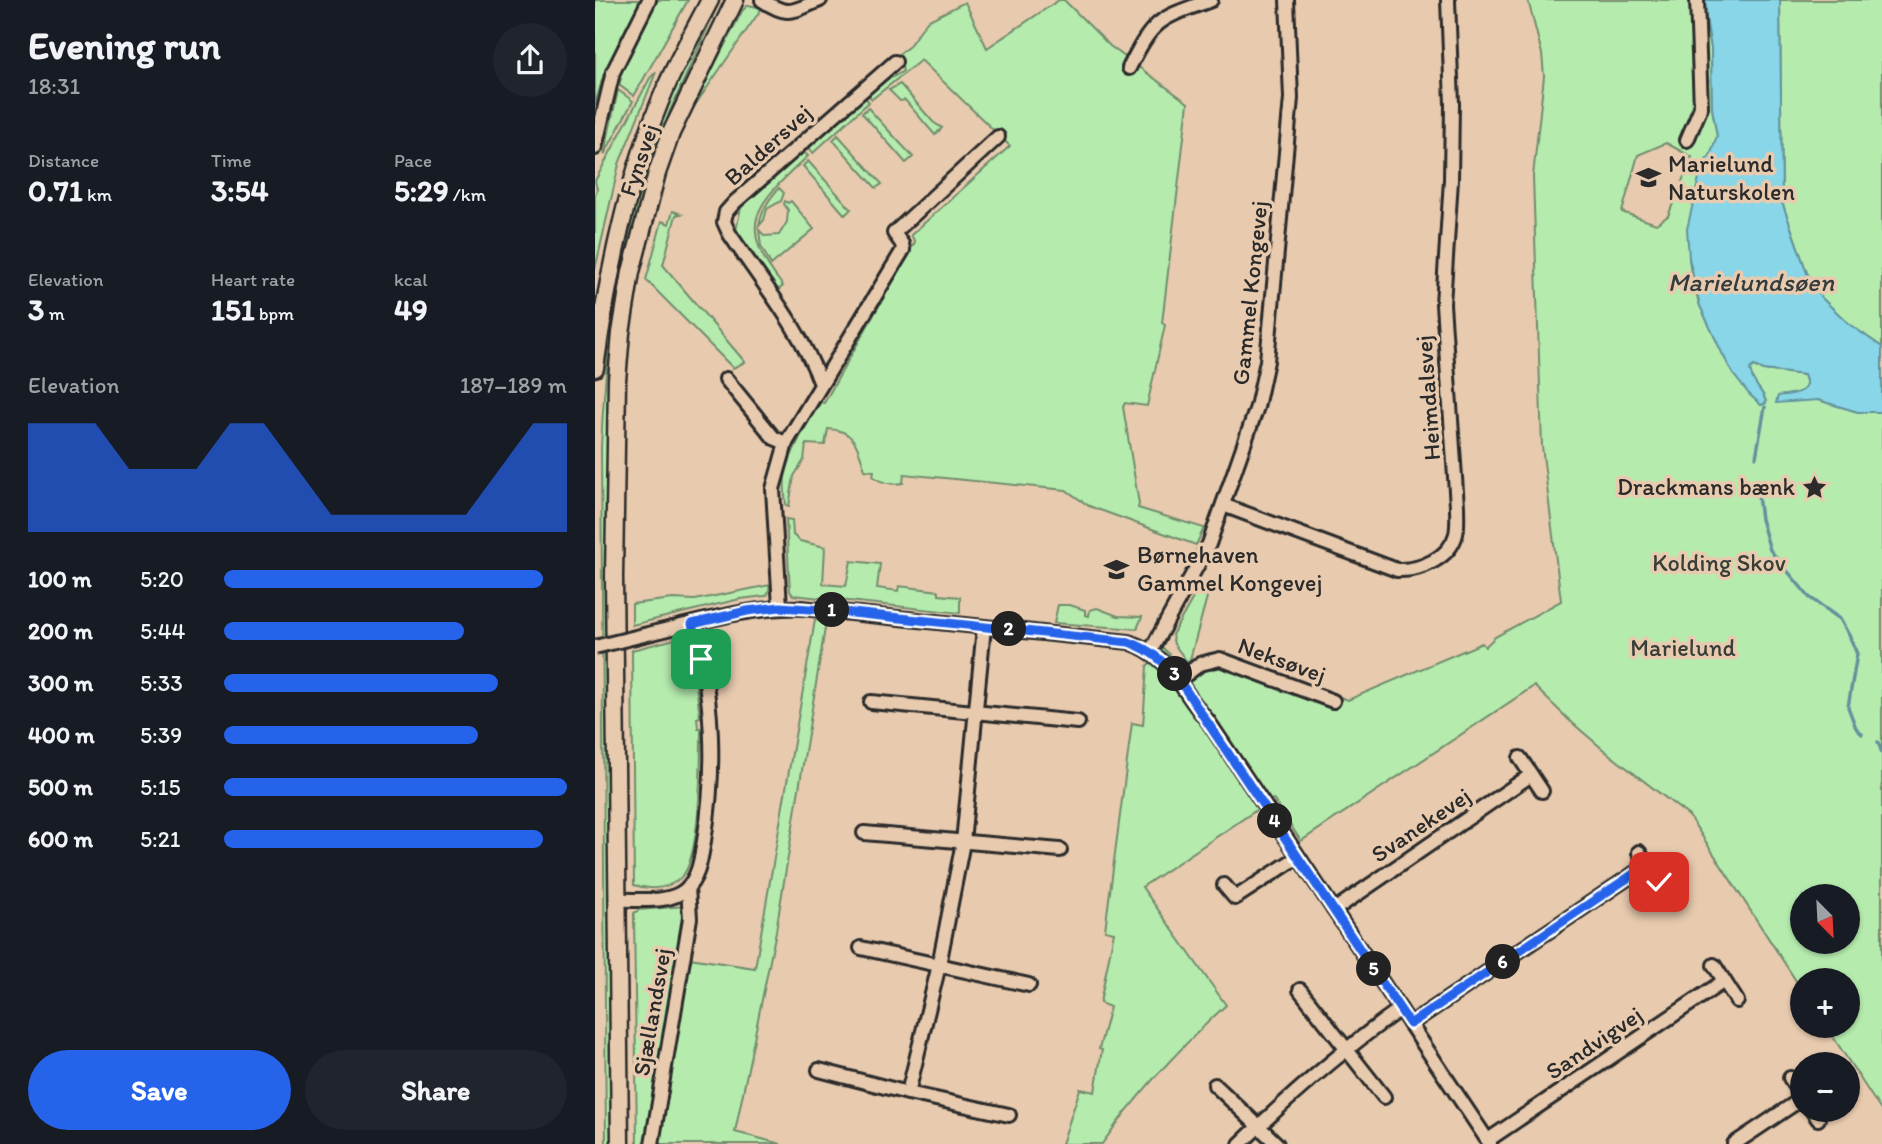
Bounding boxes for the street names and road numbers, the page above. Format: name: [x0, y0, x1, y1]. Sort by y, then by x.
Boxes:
street label: Baldersvej: [718, 98, 817, 191]
street label: Fynsvej: [613, 120, 664, 200]
street label: Gammel Kongevej: [1225, 199, 1274, 387]
street label: Heimdalsvej: [1409, 334, 1446, 462]
street label: Neksøvej: [1234, 630, 1330, 689]
street label: Svanekevej: [1366, 781, 1476, 868]
street label: Sjællandsvej: [626, 946, 677, 1078]
street label: Sandvigvej: [1540, 1000, 1648, 1086]

